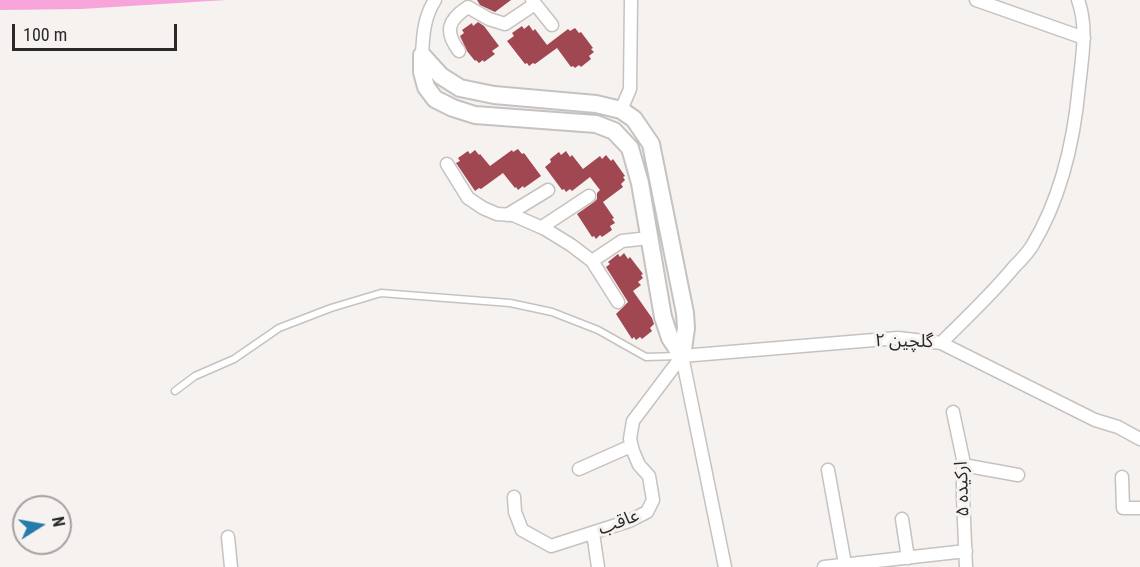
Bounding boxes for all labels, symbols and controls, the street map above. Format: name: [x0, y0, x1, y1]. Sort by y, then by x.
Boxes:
scale bar: [15, 12, 180, 50]
text: 100 m: [23, 24, 67, 45]
street label: گلچین ۲: [875, 331, 933, 353]
street label: ارکیده ۵: [951, 461, 975, 517]
north arrow: [12, 495, 72, 555]
street label: عاقب: [596, 505, 642, 541]
text: N: [48, 515, 68, 528]

